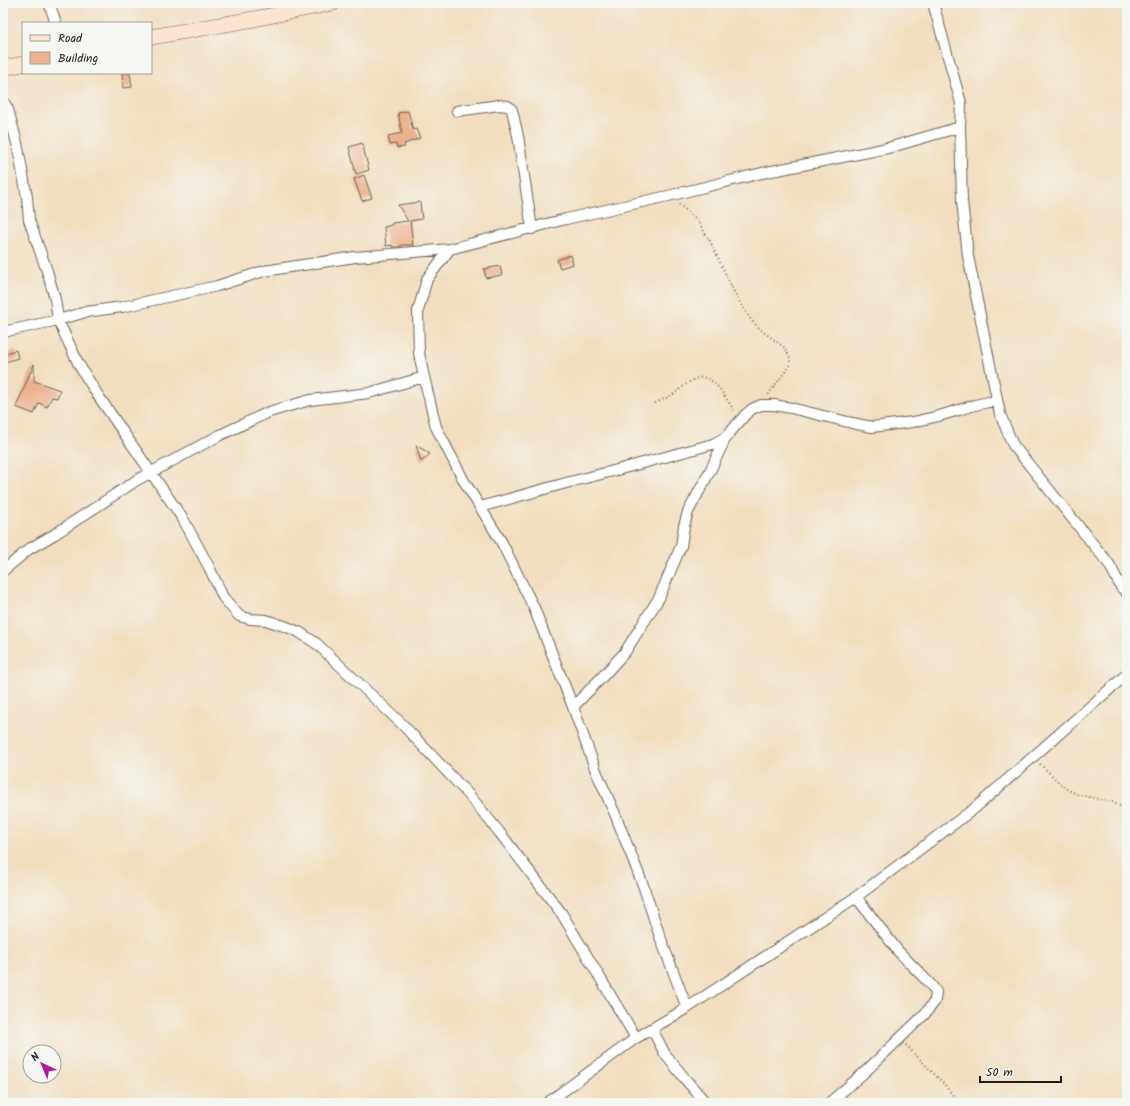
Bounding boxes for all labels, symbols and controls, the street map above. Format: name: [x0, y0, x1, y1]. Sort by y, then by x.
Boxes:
legend: [22, 22, 152, 74]
text: Road: [58, 29, 83, 48]
text: Building: [58, 49, 98, 68]
north arrow: [22, 1044, 62, 1084]
text: N: [27, 1049, 45, 1066]
scale bar: [980, 1058, 1061, 1084]
text: 50 m: [986, 1063, 1013, 1082]

